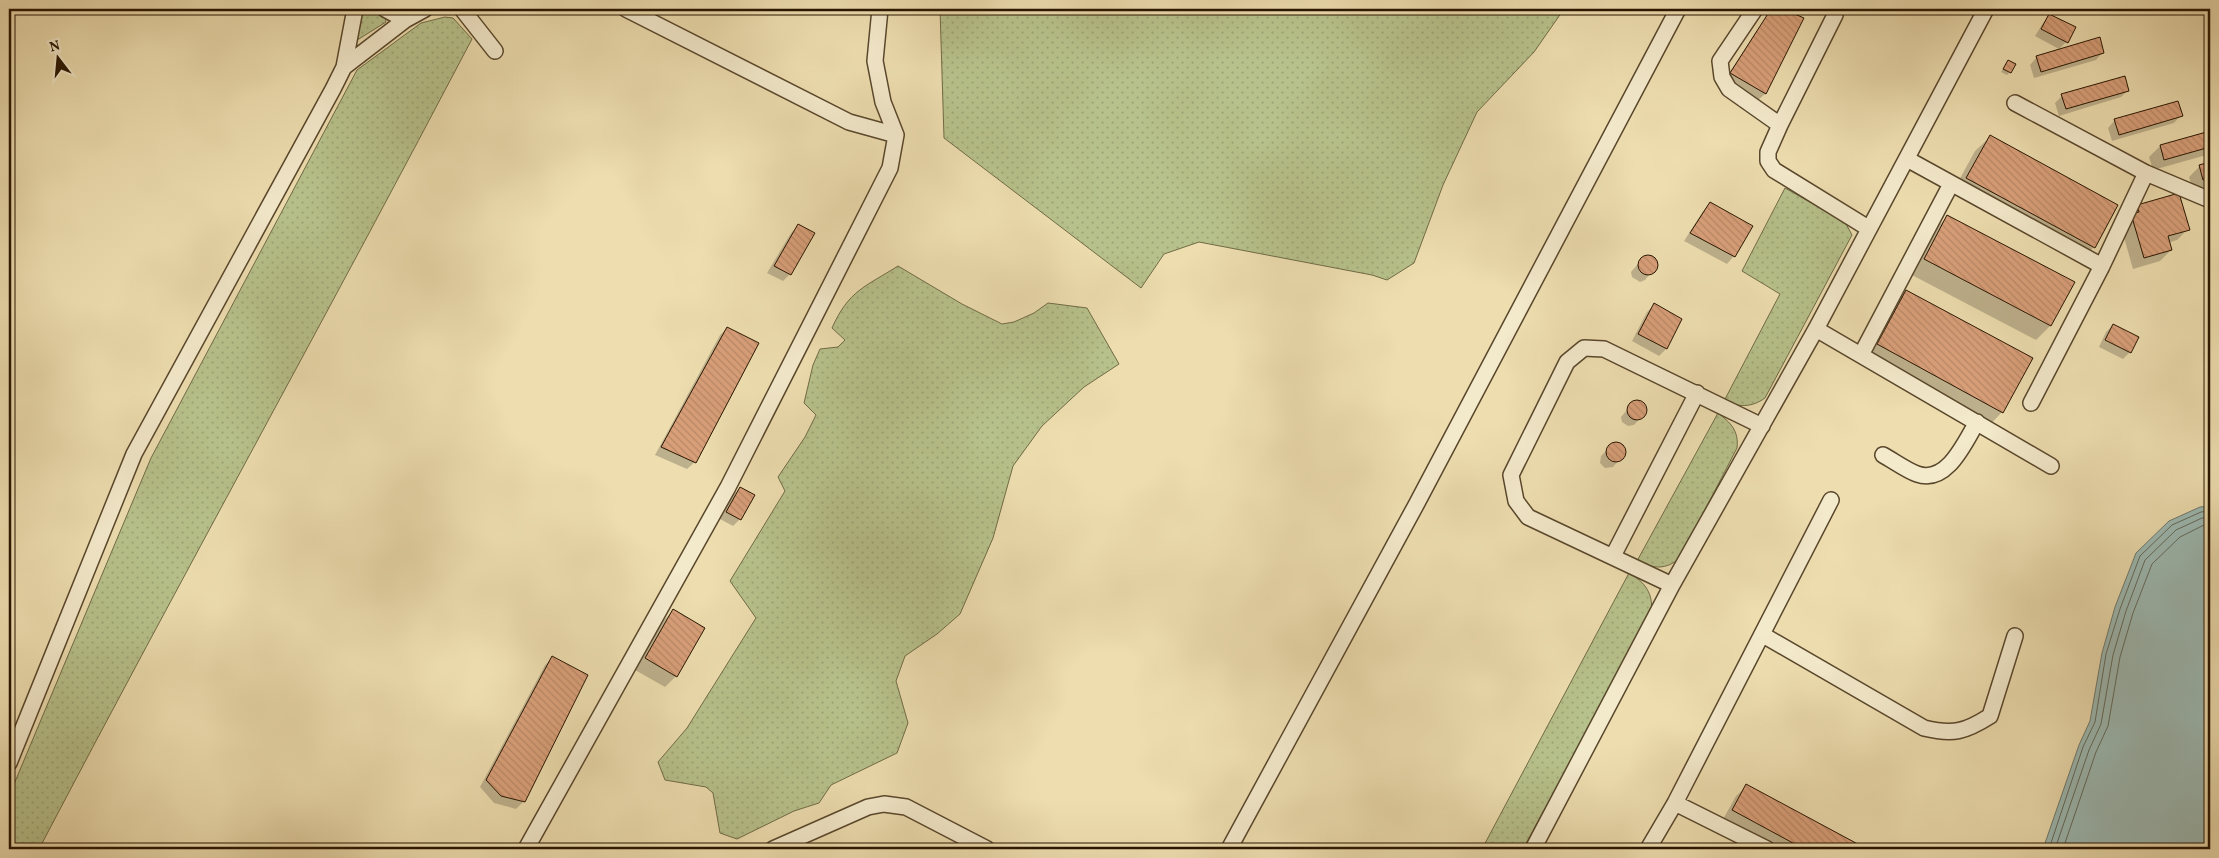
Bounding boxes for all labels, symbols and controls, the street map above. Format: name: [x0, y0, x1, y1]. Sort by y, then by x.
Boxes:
north arrow: [32, 32, 82, 82]
text: N: [47, 36, 62, 57]

